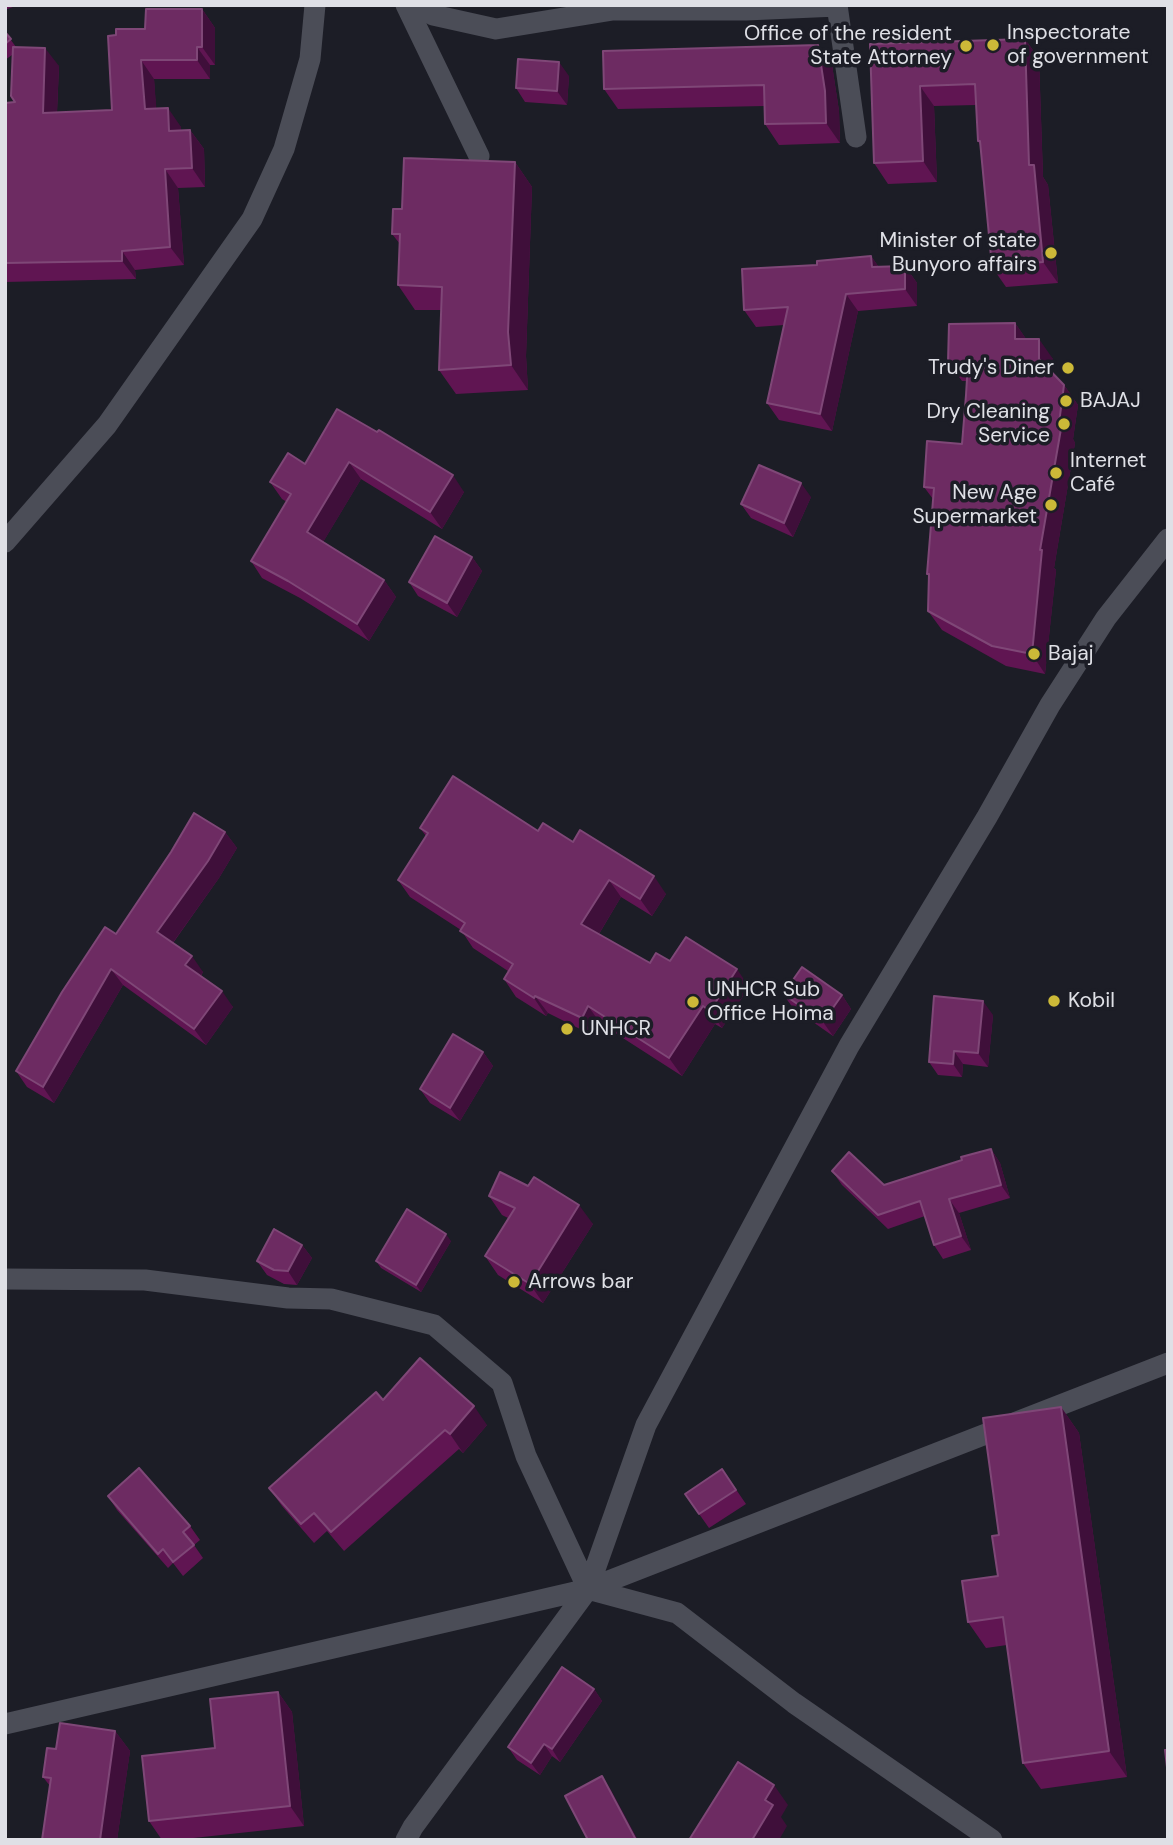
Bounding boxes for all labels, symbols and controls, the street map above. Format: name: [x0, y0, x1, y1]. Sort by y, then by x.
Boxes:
place label: Inspectorate of government: [1007, 20, 1149, 70]
place label: Office of the resident State Attorney: [744, 21, 952, 71]
marker: Inspectorate of government: [985, 37, 1001, 53]
marker: Office of the resident State Attorney: [958, 38, 974, 54]
place label: Minister of state Bunyoro affairs: [879, 228, 1037, 278]
marker: Minister of state Bunyoro affairs: [1043, 245, 1059, 261]
place label: Trudy's Diner: [928, 355, 1054, 381]
marker: Trudy's Diner: [1060, 360, 1076, 376]
place label: BAJAJ: [1080, 388, 1141, 414]
marker: BAJAJ: [1058, 393, 1074, 409]
place label: Dry Cleaning Service: [927, 399, 1050, 449]
marker: Dry Cleaning Service: [1056, 416, 1072, 432]
place label: Internet Café: [1070, 448, 1146, 498]
marker: Internet Café: [1048, 465, 1064, 481]
place label: New Age Supermarket: [912, 480, 1037, 530]
marker: New Age Supermarket: [1043, 497, 1059, 513]
place label: Bajaj: [1048, 641, 1094, 667]
marker: Bajaj: [1026, 646, 1042, 662]
place label: UNHCR Sub Office Hoima: [707, 977, 834, 1027]
place label: Kobil: [1068, 988, 1115, 1014]
marker: Kobil: [1046, 993, 1062, 1009]
marker: UNHCR Sub Office Hoima: [685, 994, 701, 1010]
place label: UNHCR: [581, 1016, 651, 1042]
marker: UNHCR: [559, 1021, 575, 1037]
place label: Arrows bar: [528, 1269, 634, 1295]
marker: Arrows bar: [506, 1274, 522, 1290]

